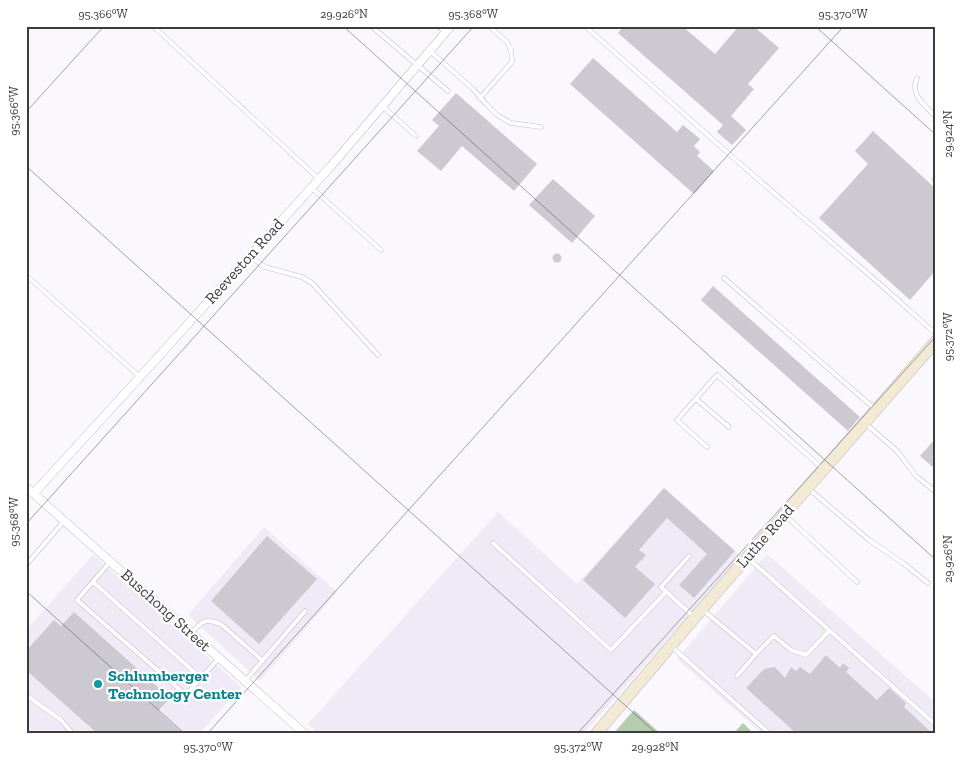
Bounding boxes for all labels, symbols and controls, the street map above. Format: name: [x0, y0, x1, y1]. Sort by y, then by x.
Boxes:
text: 95.366°W: [78, 7, 129, 21]
text: 29.926°N: [320, 7, 368, 21]
text: 95.368°W: [448, 7, 499, 21]
text: 95.370°W: [818, 7, 869, 21]
text: 95.366°W: [7, 85, 21, 136]
text: 29.924°N: [941, 110, 955, 158]
street label: Reeveston Road: [201, 214, 287, 308]
text: 95.372°W: [941, 312, 955, 361]
text: 95.368°W: [7, 496, 21, 547]
street label: Luthe Road: [732, 500, 798, 572]
text: 29.926°N: [941, 535, 955, 583]
street label: Buschong Street: [117, 565, 215, 655]
place label: Schlumberger Technology Center: [108, 666, 242, 703]
marker: Schlumberger Technology Center: [92, 678, 104, 690]
text: 95.370°W: [183, 740, 234, 754]
text: 95.372°W: [554, 740, 603, 754]
text: 29.928°N: [631, 740, 679, 754]

